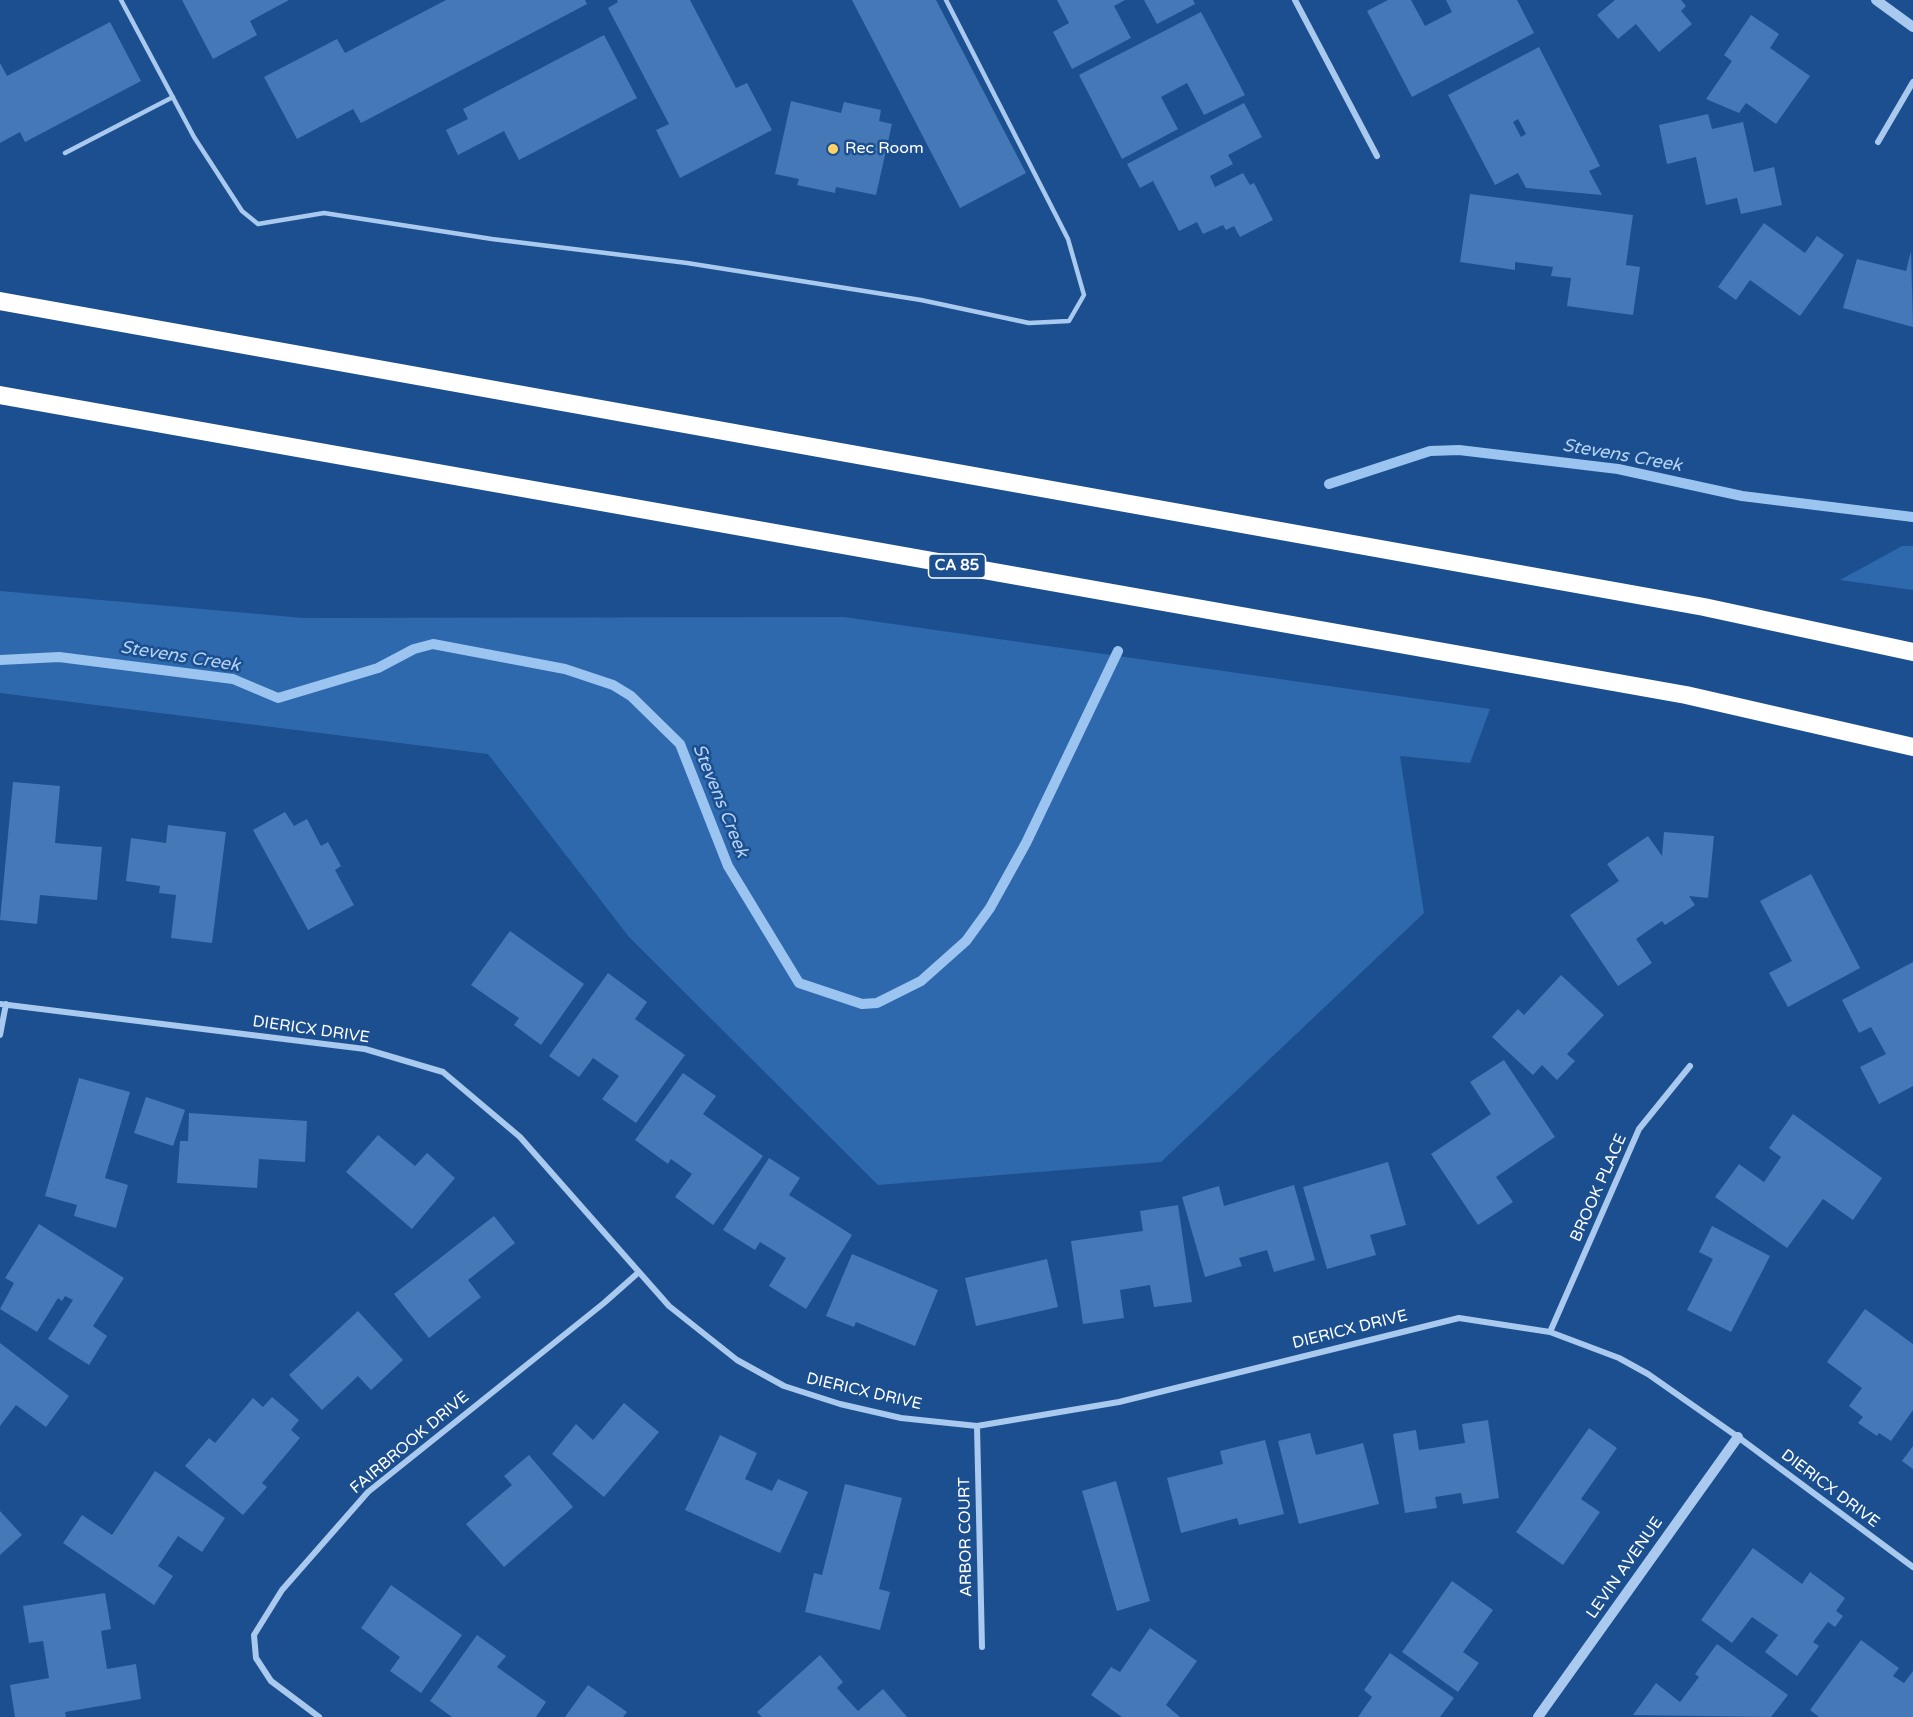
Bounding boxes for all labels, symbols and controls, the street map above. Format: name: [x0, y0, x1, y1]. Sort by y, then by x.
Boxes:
place label: Rec Room: [845, 139, 924, 159]
marker: Rec Room: [826, 142, 840, 156]
water label: Stevens Creek: [1561, 435, 1683, 477]
road number: CA 85: [928, 554, 986, 578]
water label: Stevens Creek: [119, 637, 241, 677]
water label: Stevens Creek: [687, 741, 753, 861]
street label: DIERICX DRIVE: [251, 1012, 371, 1048]
street label: BROOK PLACE: [1567, 1131, 1631, 1245]
street label: DIERICX DRIVE: [1290, 1306, 1410, 1354]
street label: DIERICX DRIVE: [804, 1369, 924, 1415]
street label: FAIRBROOK DRIVE: [347, 1388, 473, 1498]
street label: DIERICX DRIVE: [1777, 1446, 1883, 1532]
street label: ARBOR COURT: [955, 1477, 977, 1597]
street label: LEVIN AVENUE: [1583, 1513, 1667, 1623]

